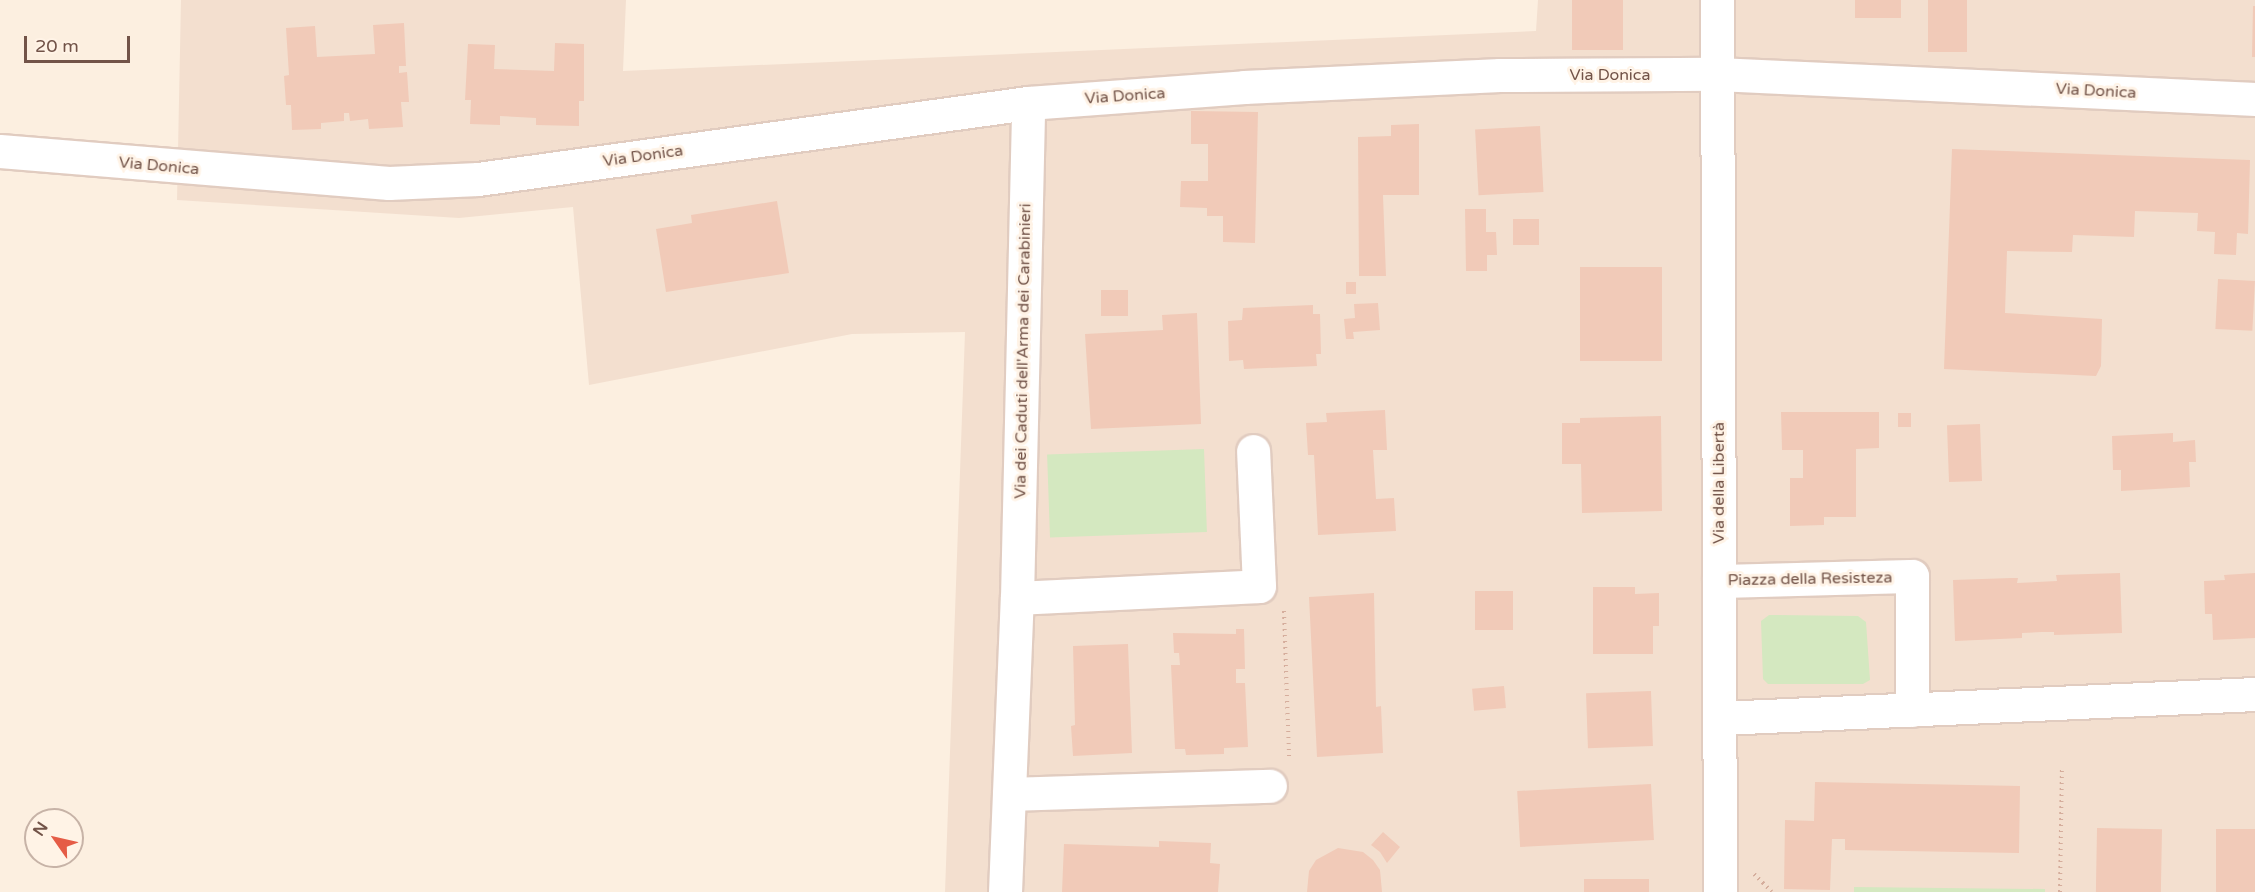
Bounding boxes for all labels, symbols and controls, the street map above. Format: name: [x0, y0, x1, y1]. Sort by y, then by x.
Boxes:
scale bar: [27, 24, 134, 62]
text: 20 m: [35, 35, 79, 57]
street label: Via Donica: [1570, 65, 1650, 85]
street label: Via Donica: [2055, 79, 2137, 103]
street label: Via Donica: [1084, 84, 1166, 108]
street label: Via Donica: [602, 141, 684, 171]
street label: Via Donica: [118, 153, 200, 179]
street label: Via dei Caduti dell'Arma dei Carabinieri: [1011, 203, 1035, 499]
street label: Via della Libertà: [1709, 422, 1729, 544]
street label: Piazza della Resisteza: [1727, 568, 1893, 590]
north arrow: [24, 808, 84, 868]
text: N: [29, 818, 53, 840]

